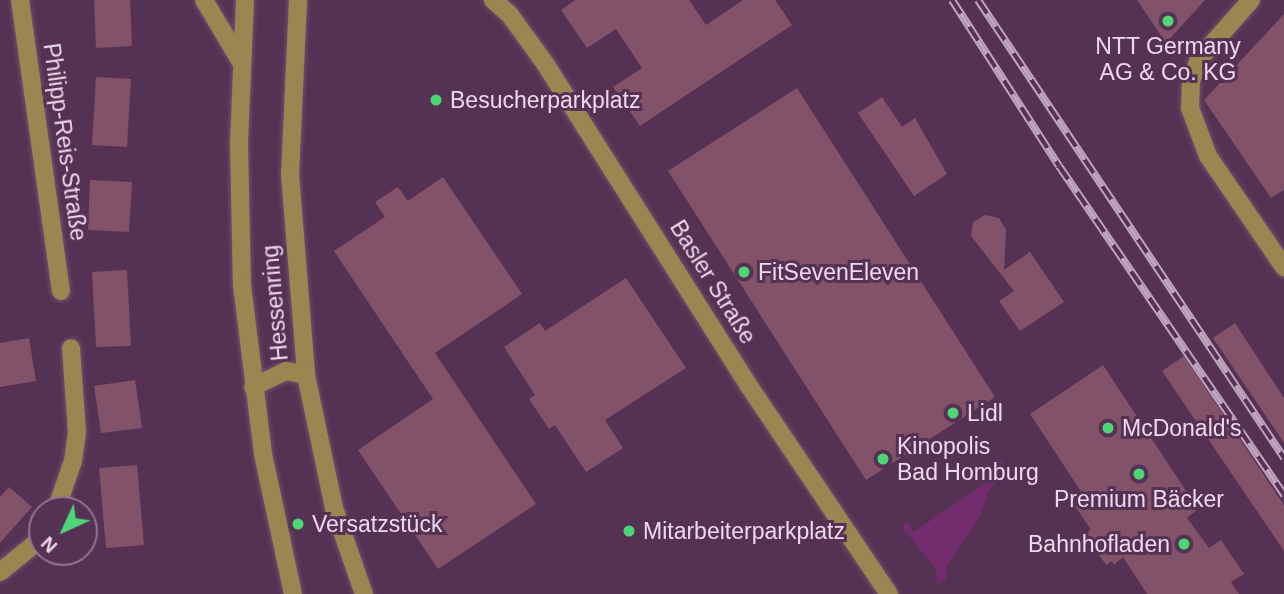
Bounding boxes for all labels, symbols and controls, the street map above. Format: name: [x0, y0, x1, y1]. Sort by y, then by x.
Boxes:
marker: NTT Germany AG & Co. KG: [1160, 13, 1176, 29]
place label: NTT Germany AG & Co. KG: [1095, 32, 1241, 86]
street label: Philipp-Reis-Straße: [37, 41, 93, 243]
place label: Besucherparkplatz: [450, 86, 640, 114]
marker: Besucherparkplatz: [428, 92, 444, 108]
street label: Basler Straße: [664, 215, 762, 349]
street label: Hessenring: [256, 244, 294, 362]
place label: FitSevenEleven: [758, 258, 919, 286]
marker: FitSevenEleven: [736, 264, 752, 280]
place label: Lidl: [967, 399, 1003, 427]
marker: Lidl: [945, 405, 961, 421]
place label: McDonald's: [1122, 414, 1241, 442]
marker: McDonald's: [1100, 420, 1116, 436]
place label: Kinopolis Bad Homburg: [897, 432, 1039, 486]
marker: Kinopolis Bad Homburg: [875, 451, 891, 467]
marker: Premium Bäcker: [1131, 466, 1147, 482]
place label: Premium Bäcker: [1054, 485, 1224, 513]
north arrow: [28, 496, 98, 566]
place label: Versatzstück: [312, 510, 442, 538]
marker: Versatzstück: [290, 516, 306, 532]
place label: Mitarbeiterparkplatz: [643, 517, 845, 545]
marker: Mitarbeiterparkplatz: [621, 523, 637, 539]
place label: Bahnhofladen: [1028, 530, 1170, 558]
text: N: [37, 533, 61, 557]
marker: Bahnhofladen: [1176, 536, 1192, 552]

